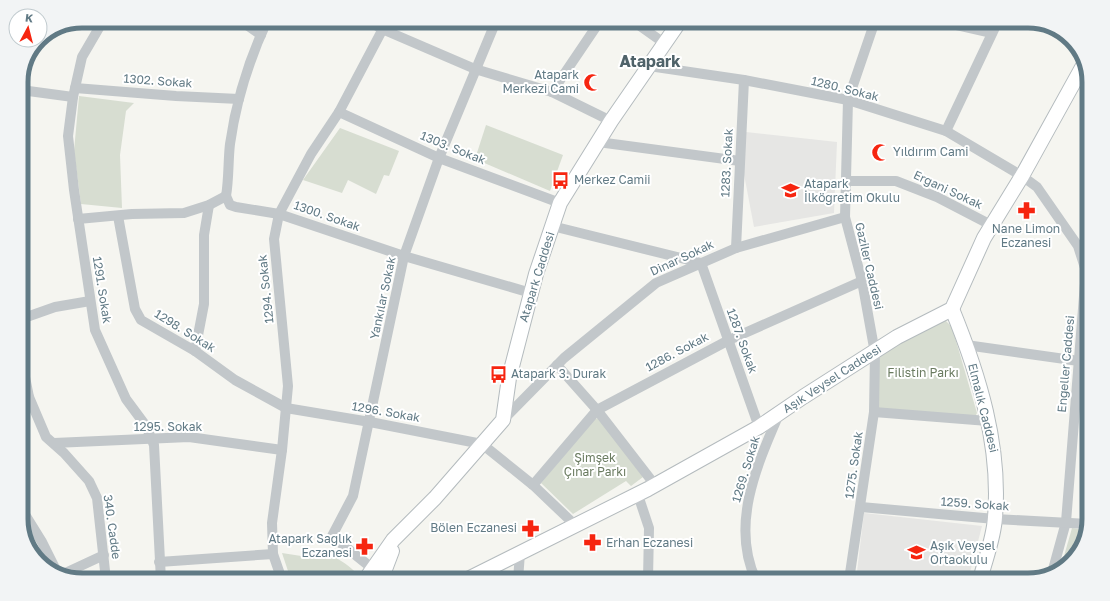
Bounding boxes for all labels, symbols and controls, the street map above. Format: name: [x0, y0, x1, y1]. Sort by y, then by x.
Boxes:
north arrow: [8, 8, 48, 48]
text: K: [25, 11, 34, 25]
district label: Atapark: [619, 51, 681, 71]
place label: Atapark Merkezi Cami: [502, 67, 579, 96]
street label: 1302. Sokak: [123, 71, 193, 90]
mosque icon: Atapark Merkezi Cami: [582, 72, 602, 92]
street label: 1280. Sokak: [810, 73, 881, 104]
street label: 1303. Sokak: [418, 128, 488, 167]
street label: 1283. Sokak: [717, 128, 736, 198]
mosque icon: Yıldırım Cami: [870, 142, 890, 162]
place label: Yıldırım Cami: [893, 144, 969, 159]
street label: Ergani Sokak: [911, 167, 985, 212]
bus stop icon: Merkez Camii: [551, 170, 571, 190]
place label: Merkez Camii: [574, 172, 651, 187]
place label: Atapark İlköğretim Okulu: [804, 176, 900, 205]
school or university icon: Atapark İlköğretim Okulu: [781, 181, 801, 201]
street label: 1300. Sokak: [292, 197, 363, 234]
pharmacy icon: Nane Limon Eczanesi: [1016, 200, 1036, 220]
street label: Gaziler Caddesi: [852, 221, 887, 311]
place label: Nane Limon Eczanesi: [992, 221, 1060, 250]
street label: Atapark Caddesi: [516, 230, 557, 324]
street label: Dinar Sokak: [648, 236, 716, 279]
street label: 1294. Sokak: [254, 254, 277, 324]
street label: 1291. Sokak: [90, 255, 115, 325]
street label: Yankılar Sokak: [366, 255, 399, 341]
street label: 1298. Sokak: [152, 306, 219, 355]
street label: 1287. Sokak: [724, 306, 761, 376]
street label: Engeller Caddesi: [1054, 315, 1077, 413]
street label: 1286. Sokak: [643, 329, 711, 374]
street label: Aşık Veysel Caddesi: [780, 341, 884, 416]
street label: Elmalık Caddesi: [965, 362, 1002, 454]
bus stop icon: Atapark 3. Durak: [488, 364, 508, 384]
park label: Filistin Parkı: [887, 365, 959, 380]
place label: Atapark 3. Durak: [511, 366, 606, 381]
street label: 1296. Sokak: [351, 398, 422, 425]
street label: 1295. Sokak: [134, 419, 203, 434]
street label: 1275. Sokak: [841, 430, 866, 500]
street label: 1269. Sokak: [728, 433, 763, 504]
park label: Şimşek Çınar Parkı: [564, 450, 626, 479]
street label: 340. Cadde: [101, 494, 124, 560]
street label: 1259. Sokak: [940, 494, 1010, 513]
pharmacy icon: Bölen Eczanesi: [520, 518, 540, 538]
place label: Bölen Eczanesi: [430, 520, 517, 535]
place label: Atapark Sağlık Eczanesi: [269, 531, 352, 560]
pharmacy icon: Erhan Eczanesi: [583, 533, 603, 553]
place label: Erhan Eczanesi: [606, 535, 693, 550]
pharmacy icon: Atapark Sağlık Eczanesi: [355, 536, 375, 556]
place label: Aşık Veysel Ortaokulu: [930, 538, 995, 567]
school or university icon: Aşık Veysel Ortaokulu: [907, 543, 927, 563]

